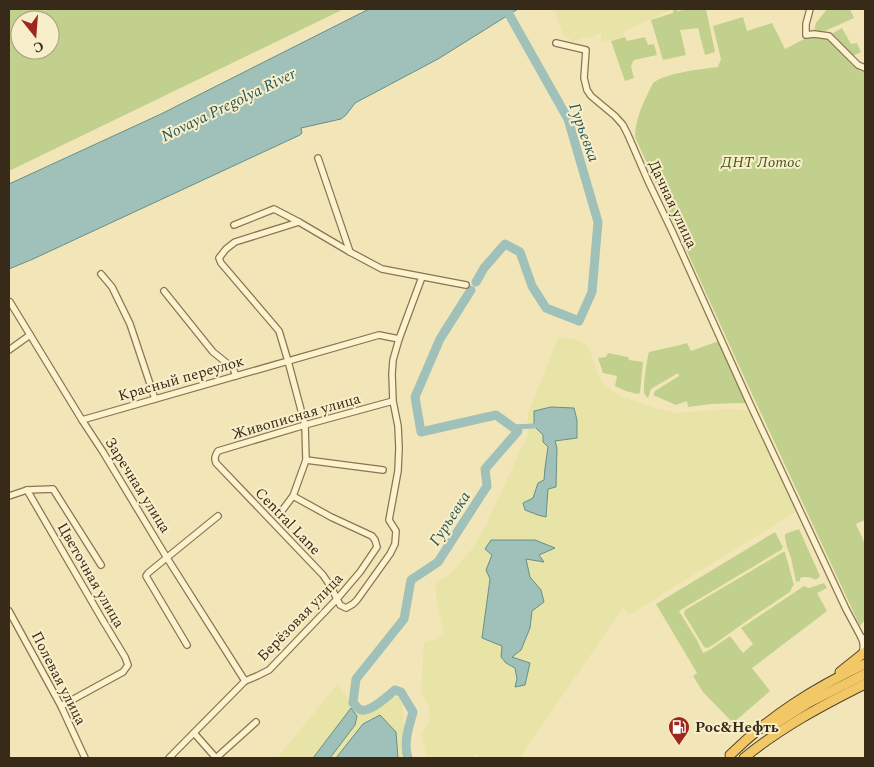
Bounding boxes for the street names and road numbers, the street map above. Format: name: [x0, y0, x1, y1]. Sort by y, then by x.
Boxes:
street label: Дачная улица: [642, 156, 703, 253]
street label: Красный переулок: [115, 349, 247, 407]
street label: Живописная улица: [229, 387, 364, 446]
street label: Заречная улица: [99, 433, 177, 538]
street label: Central Lane: [249, 482, 326, 561]
street label: Цветочная улица: [51, 518, 130, 633]
street label: Берёзовая улица: [252, 567, 349, 667]
street label: Полевая улица: [25, 627, 92, 730]

